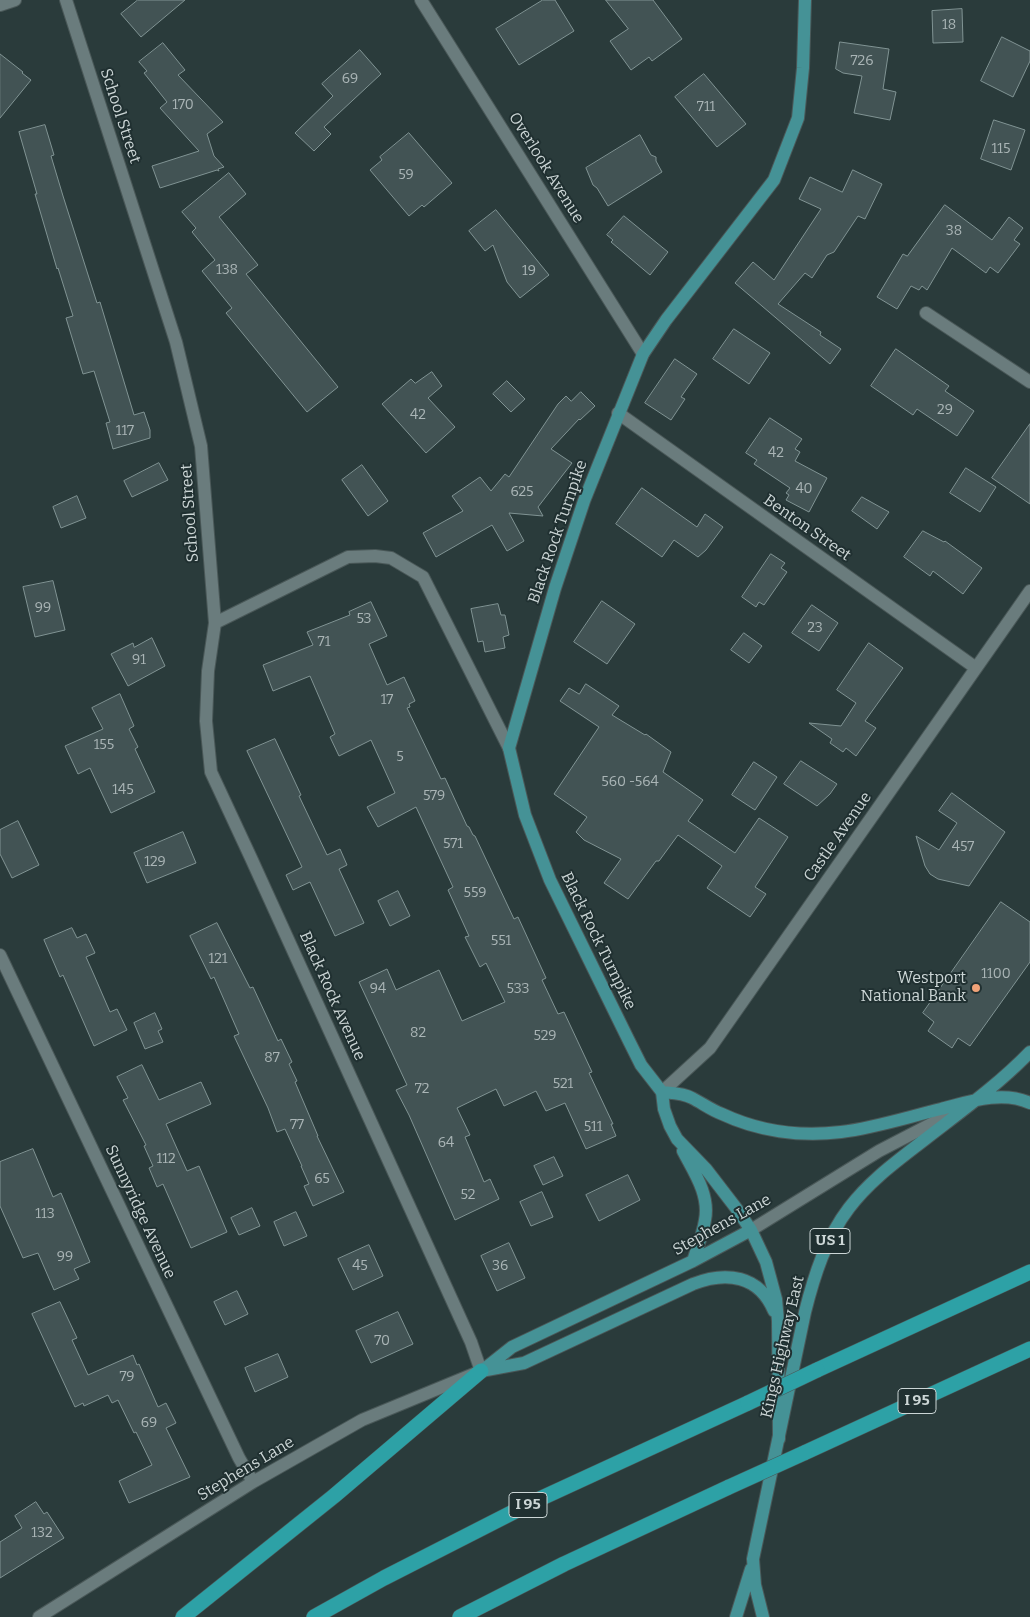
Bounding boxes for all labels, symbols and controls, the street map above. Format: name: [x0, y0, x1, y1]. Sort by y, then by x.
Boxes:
house number: 18: [942, 17, 956, 33]
house number: 726: [851, 53, 873, 69]
street label: School Street: [96, 66, 144, 166]
house number: 69: [342, 71, 358, 87]
house number: 170: [172, 97, 194, 113]
house number: 711: [697, 99, 715, 115]
street label: Overlook Avenue: [504, 109, 588, 227]
house number: 115: [992, 141, 1010, 157]
house number: 59: [398, 167, 414, 183]
house number: 38: [946, 223, 962, 239]
house number: 138: [216, 262, 238, 278]
house number: 19: [522, 263, 536, 279]
house number: 29: [937, 402, 953, 418]
house number: 42: [410, 407, 426, 423]
house number: 117: [116, 423, 134, 439]
house number: 42: [768, 445, 784, 461]
street label: Black Rock Turnpike: [524, 458, 592, 606]
street label: School Street: [177, 463, 203, 563]
house number: 40: [795, 481, 813, 497]
house number: 625: [510, 484, 534, 500]
street label: Benton Street: [760, 491, 854, 565]
house number: 99: [35, 600, 51, 616]
house number: 53: [356, 611, 372, 627]
house number: 23: [807, 620, 823, 636]
house number: 71: [318, 634, 330, 650]
house number: 91: [132, 652, 146, 668]
house number: 17: [381, 692, 393, 708]
house number: 155: [94, 737, 114, 753]
house number: 5: [396, 749, 404, 765]
house number: 560 -564: [601, 774, 659, 790]
house number: 145: [112, 782, 134, 798]
house number: 579: [423, 788, 445, 804]
street label: Castle Avenue: [800, 789, 876, 885]
house number: 571: [443, 836, 463, 852]
house number: 457: [952, 839, 974, 855]
house number: 129: [144, 854, 166, 870]
street label: Black Rock Turnpike: [556, 869, 640, 1013]
house number: 559: [463, 885, 487, 901]
street label: Black Rock Avenue: [295, 928, 369, 1064]
house number: 551: [491, 933, 511, 949]
house number: 121: [209, 951, 227, 967]
house number: 1100: [981, 966, 1011, 982]
place label: Westport National Bank: [860, 969, 966, 1007]
house number: 94: [370, 981, 386, 997]
house number: 533: [507, 981, 529, 997]
marker: Westport National Bank: [970, 982, 982, 994]
house number: 82: [410, 1025, 426, 1041]
house number: 529: [533, 1028, 557, 1044]
house number: 87: [264, 1050, 280, 1066]
house number: 521: [553, 1076, 573, 1092]
house number: 72: [415, 1081, 429, 1097]
house number: 77: [290, 1117, 304, 1133]
house number: 511: [584, 1119, 602, 1135]
house number: 64: [438, 1135, 454, 1151]
street label: Sunnyridge Avenue: [101, 1142, 179, 1282]
house number: 112: [157, 1151, 175, 1167]
house number: 65: [314, 1171, 330, 1187]
house number: 52: [461, 1187, 475, 1203]
street label: Stephens Lane: [670, 1190, 774, 1260]
house number: 113: [35, 1206, 55, 1222]
road number: US 1: [810, 1228, 850, 1254]
house number: 99: [57, 1249, 73, 1265]
house number: 45: [352, 1258, 368, 1274]
house number: 36: [492, 1258, 508, 1274]
street label: Kings Highway East: [757, 1274, 809, 1420]
house number: 70: [374, 1333, 390, 1349]
house number: 79: [120, 1369, 134, 1385]
road number: I 95: [898, 1388, 936, 1414]
house number: 69: [141, 1415, 157, 1431]
street label: Stephens Lane: [194, 1433, 298, 1505]
road number: I 95: [509, 1492, 547, 1518]
house number: 132: [31, 1525, 53, 1541]

